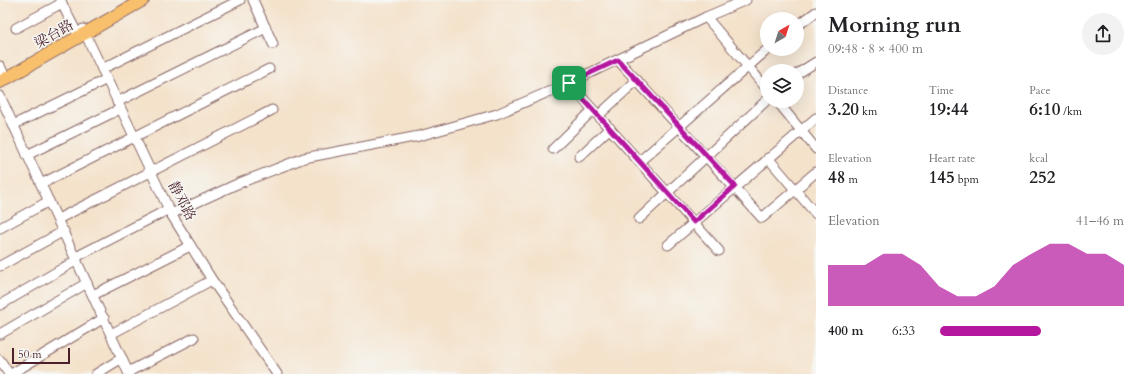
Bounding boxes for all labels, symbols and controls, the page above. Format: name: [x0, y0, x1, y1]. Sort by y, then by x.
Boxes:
text: Morning run: [828, 10, 961, 40]
north arrow: [760, 12, 804, 56]
map controls: [760, 12, 804, 108]
button: share: [1082, 13, 1124, 55]
street label: 梁台路: [31, 15, 77, 53]
text: 09:48 · 8 × 400 m: [828, 40, 923, 58]
button: layers: [760, 64, 804, 108]
pin: [552, 66, 586, 100]
icon: arrive: [558, 72, 580, 94]
text: Distance: [828, 83, 868, 98]
text: Time: [929, 83, 954, 98]
text: Pace: [1029, 83, 1051, 98]
text: 3.20: [828, 98, 859, 121]
text: 19:44: [929, 98, 968, 121]
text: 6:10: [1029, 98, 1060, 121]
text: km: [859, 104, 877, 119]
text: /km: [1060, 104, 1082, 119]
text: Elevation: [828, 151, 872, 166]
text: Heart rate: [929, 151, 975, 166]
text: kcal: [1029, 151, 1048, 166]
text: 48: [828, 166, 845, 189]
text: 145: [929, 166, 955, 189]
text: 252: [1029, 166, 1055, 189]
text: m: [845, 172, 858, 187]
text: bpm: [955, 172, 979, 187]
street label: 静邓路: [164, 178, 200, 224]
text: Elevation: [828, 212, 880, 230]
text: 41–46 m: [1076, 212, 1124, 230]
text: 400 m: [828, 322, 863, 340]
text: 6:33: [892, 322, 915, 340]
scale bar: [12, 346, 70, 365]
text: 50 m: [18, 347, 42, 362]

